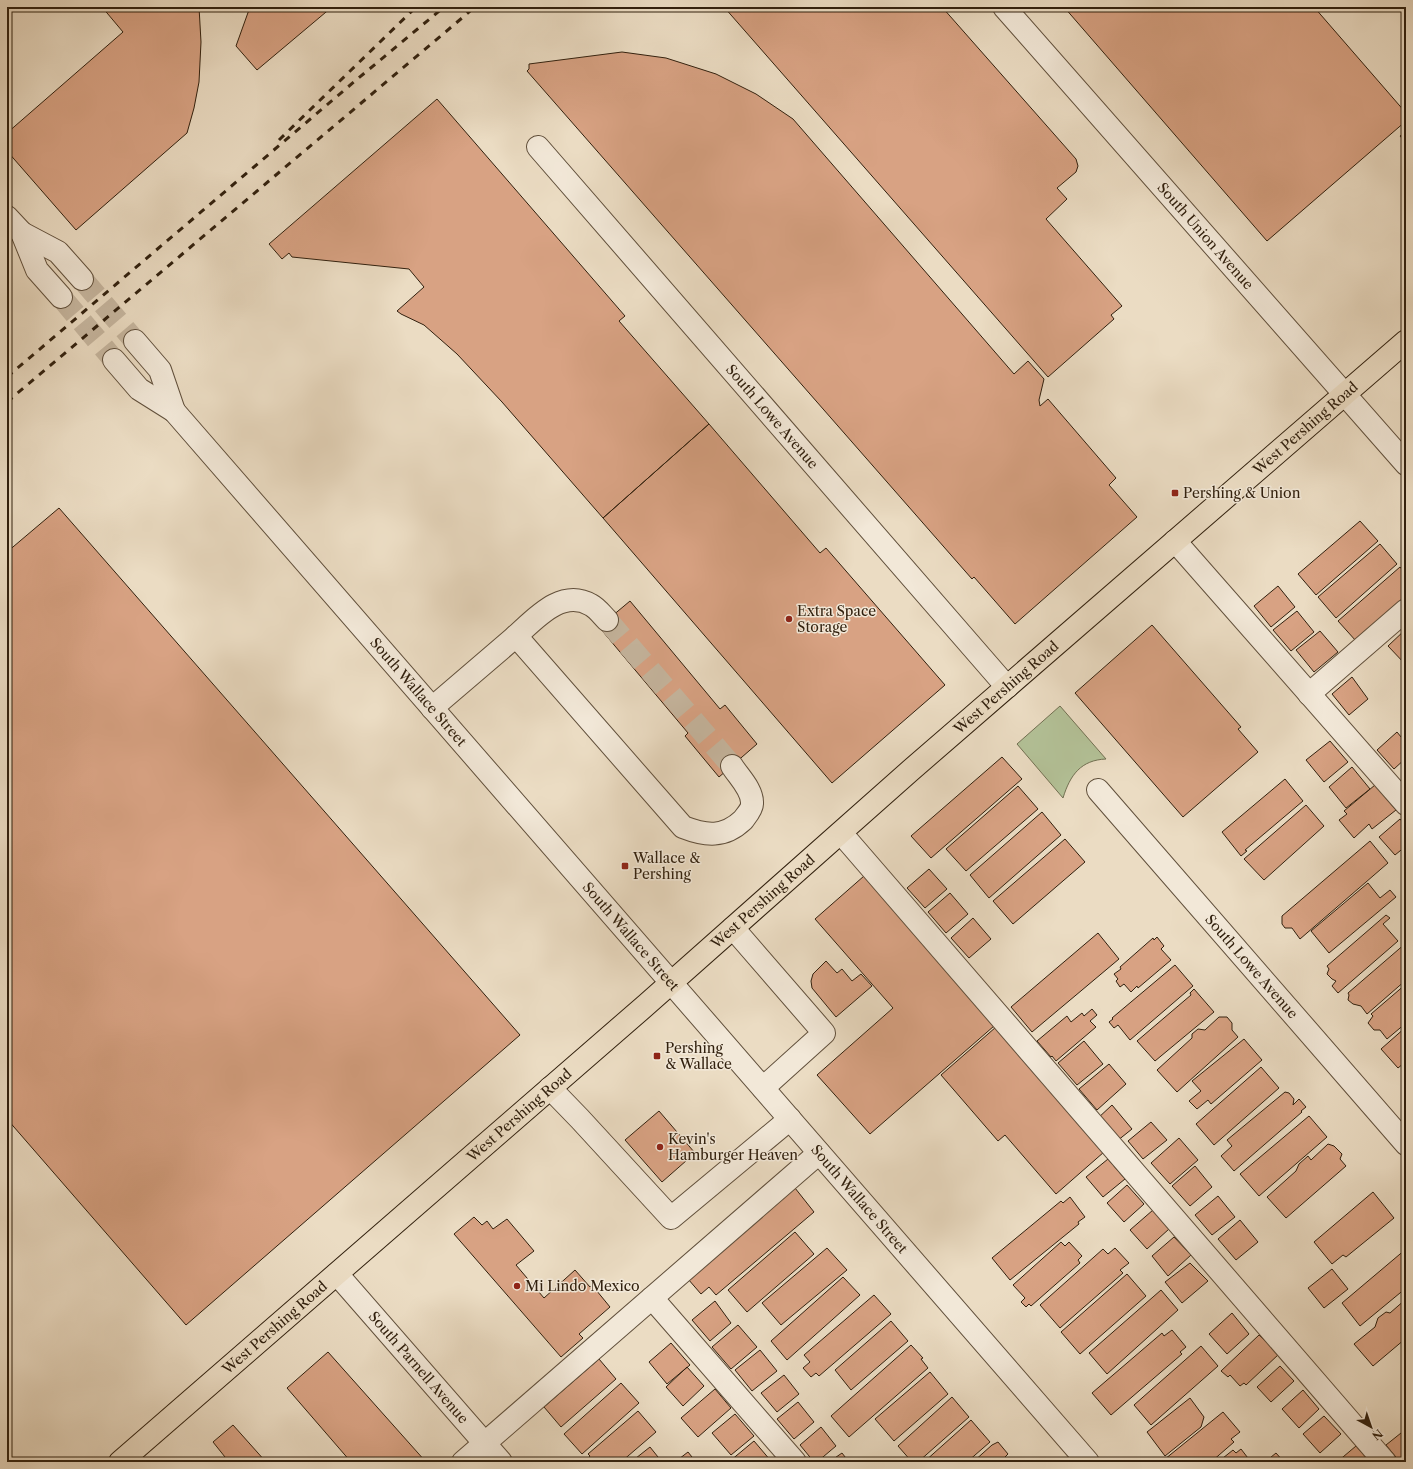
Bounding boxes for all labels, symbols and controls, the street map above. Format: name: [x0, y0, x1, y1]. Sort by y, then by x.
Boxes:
street label: South Union Avenue: [1153, 179, 1258, 293]
street label: South Lowe Avenue: [722, 361, 822, 473]
street label: West Pershing Road: [1249, 377, 1362, 479]
place label: Pershing & Union: [1183, 484, 1301, 502]
marker: Pershing & Union: [1170, 488, 1180, 498]
place label: Extra Space Storage: [797, 602, 876, 636]
marker: Extra Space Storage: [784, 614, 794, 624]
street label: South Wallace Street: [366, 634, 471, 750]
street label: West Pershing Road: [949, 637, 1063, 738]
place label: Wallace & Pershing: [632, 849, 701, 883]
street label: West Pershing Road: [706, 850, 819, 953]
marker: Wallace & Pershing: [620, 861, 630, 871]
street label: South Wallace Street: [579, 878, 683, 995]
street label: South Lowe Avenue: [1201, 911, 1302, 1023]
place label: Pershing & Wallace: [665, 1039, 732, 1073]
marker: Pershing & Wallace: [652, 1051, 662, 1061]
street label: West Pershing Road: [462, 1064, 576, 1166]
place label: Kevin's Hamburger Heaven: [668, 1130, 798, 1164]
street label: South Wallace Street: [807, 1141, 912, 1257]
marker: Kevin's Hamburger Heaven: [655, 1142, 665, 1152]
street label: West Pershing Road: [218, 1277, 331, 1379]
place label: Mi Lindo Mexico: [525, 1277, 640, 1295]
marker: Mi Lindo Mexico: [512, 1281, 522, 1291]
street label: South Parnell Avenue: [365, 1308, 473, 1427]
north arrow: [1351, 1407, 1391, 1447]
text: N: [1369, 1426, 1386, 1443]

